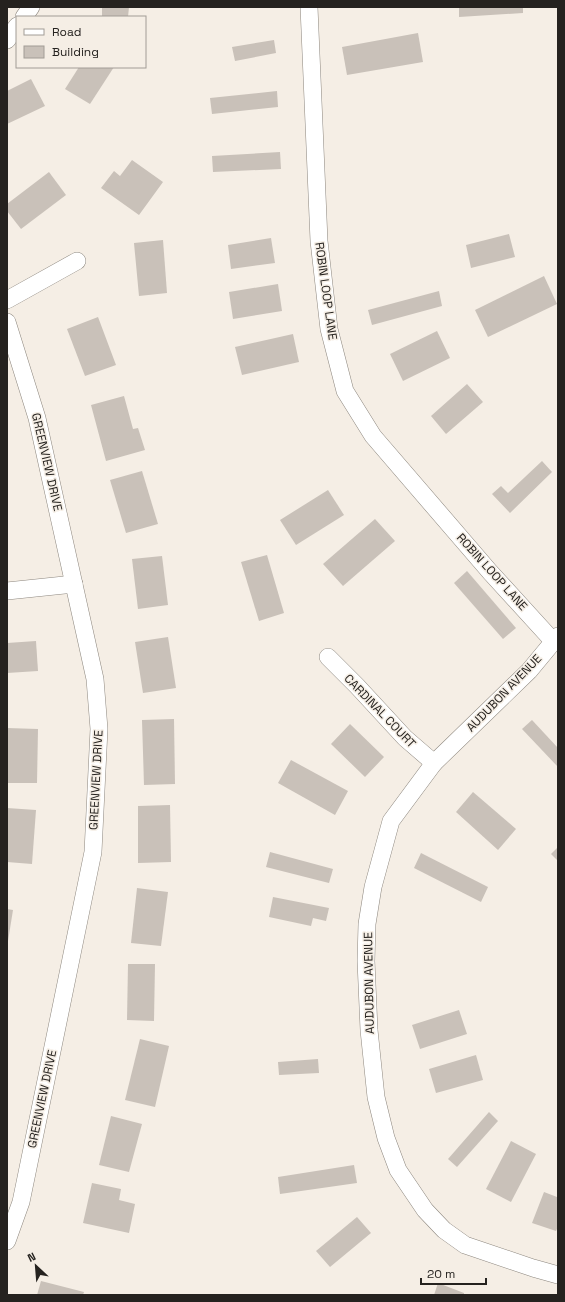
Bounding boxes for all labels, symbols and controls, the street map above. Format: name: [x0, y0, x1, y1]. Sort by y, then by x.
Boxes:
legend: [16, 16, 146, 68]
text: Road: [52, 24, 81, 40]
text: Building: [52, 44, 99, 60]
street label: ROBIN LOOP LANE: [311, 241, 341, 341]
street label: GREENVIEW DRIVE: [28, 411, 66, 513]
street label: ROBIN LOOP LANE: [453, 530, 531, 614]
street label: AUDUBON AVENUE: [463, 651, 545, 735]
street label: CARDINAL COURT: [341, 671, 419, 751]
street label: GREENVIEW DRIVE: [85, 729, 107, 830]
street label: AUDUBON AVENUE: [360, 932, 378, 1034]
street label: GREENVIEW DRIVE: [24, 1048, 60, 1150]
north arrow: [16, 1246, 56, 1286]
text: N: [25, 1249, 38, 1265]
scale bar: [421, 1260, 486, 1286]
text: 20 m: [427, 1266, 455, 1282]

